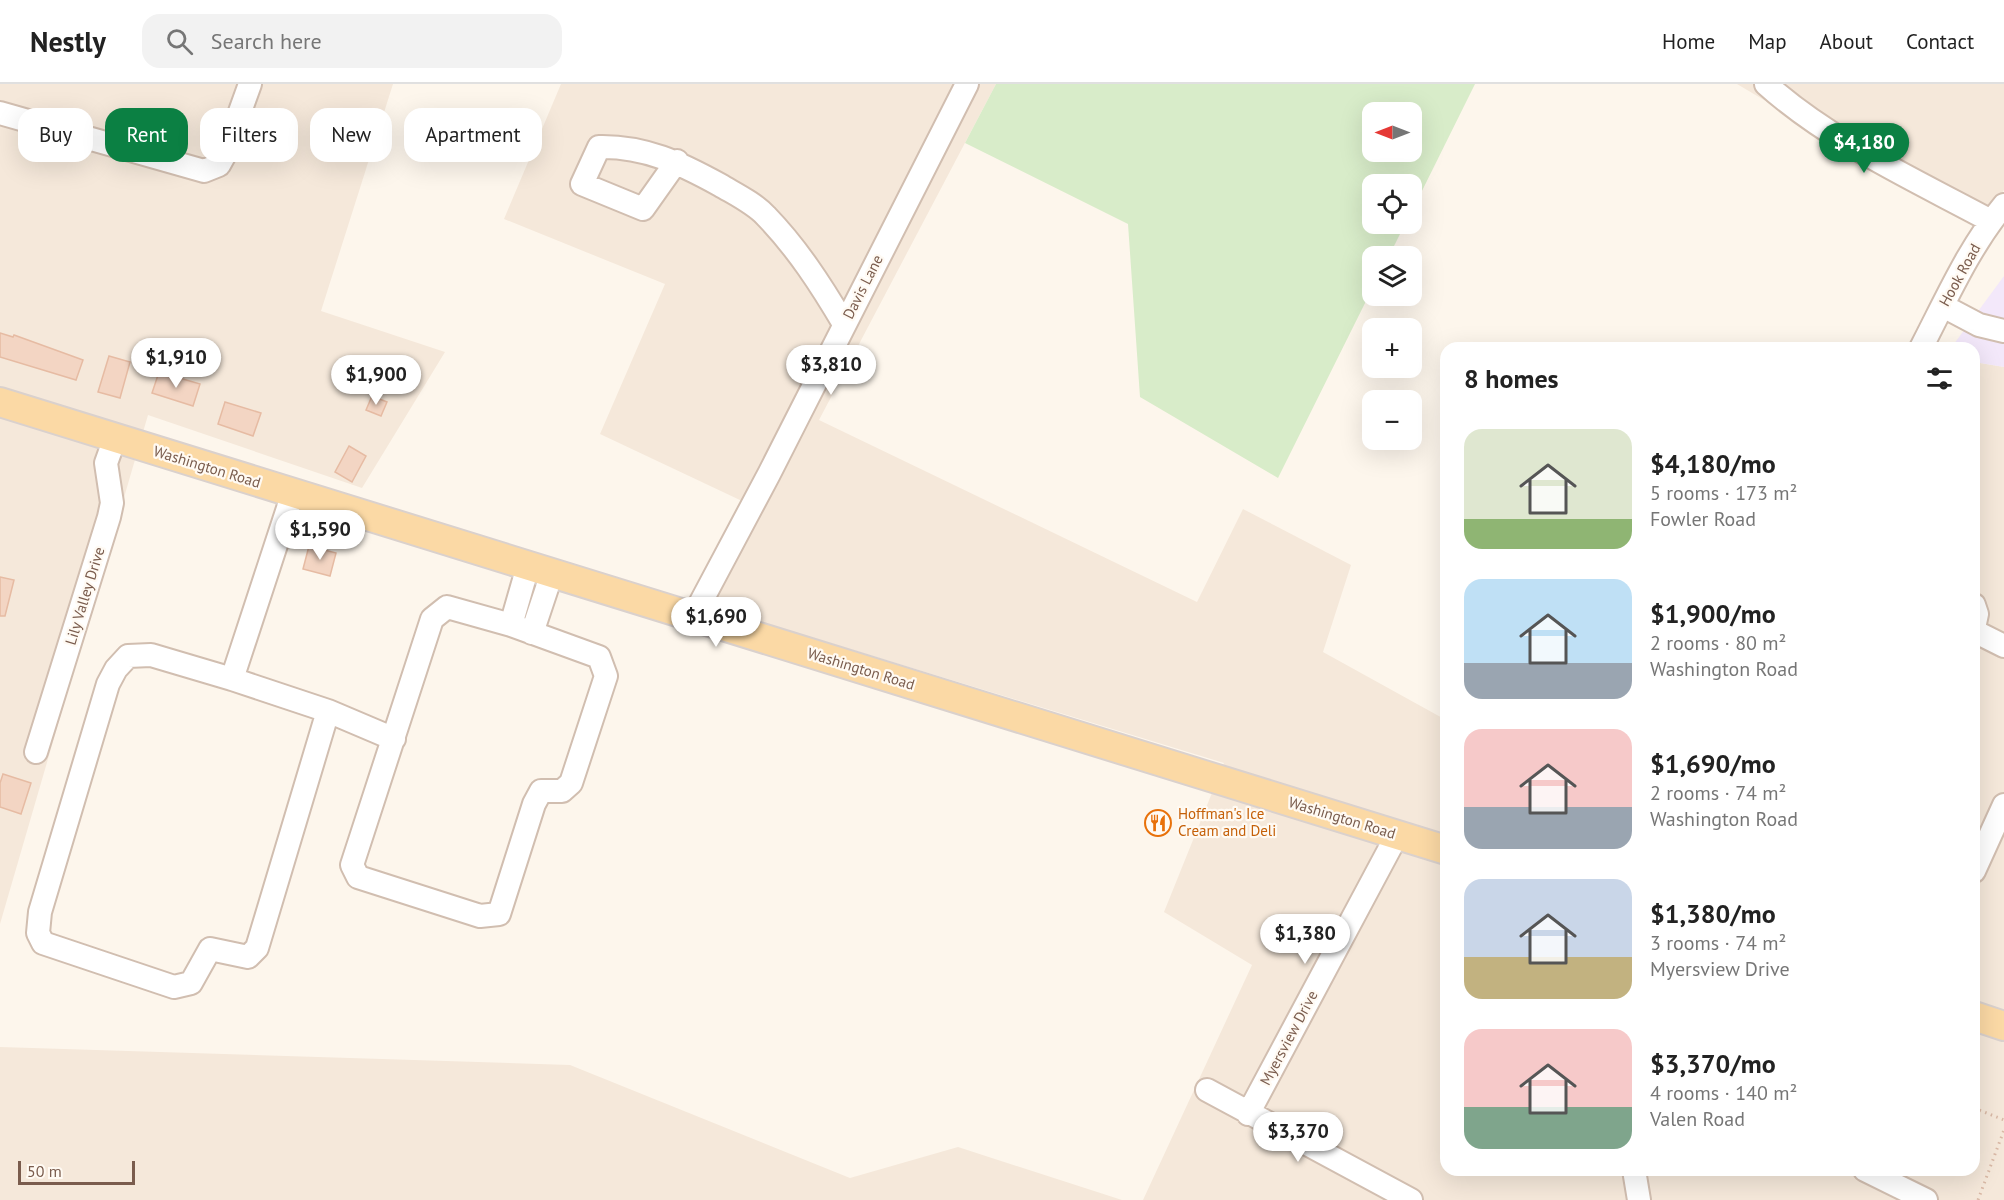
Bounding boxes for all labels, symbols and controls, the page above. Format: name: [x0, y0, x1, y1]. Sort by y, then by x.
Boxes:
search box: [142, 14, 562, 68]
text: Nestly: [30, 23, 106, 60]
icon: search: [163, 25, 196, 58]
text: Search here: [211, 27, 322, 55]
text: Home: [1662, 28, 1715, 55]
text: Map: [1748, 28, 1787, 55]
text: About: [1820, 28, 1873, 55]
text: Contact: [1906, 28, 1974, 55]
north arrow: [1362, 102, 1422, 162]
map controls: [1362, 102, 1422, 450]
chip: Buy: [18, 108, 93, 162]
chip: Rent: [105, 108, 188, 162]
chip: Filters: [200, 108, 298, 162]
chip: New: [310, 108, 392, 162]
chip: Apartment: [404, 108, 542, 162]
pin: $4,180: [1815, 123, 1913, 174]
text: $4,180: [1833, 129, 1895, 155]
button: locate: [1362, 174, 1422, 234]
street label: Hook Road: [1935, 240, 1985, 309]
button: layers: [1362, 246, 1422, 306]
street label: Davis Lane: [838, 251, 887, 322]
button: +: [1362, 318, 1422, 378]
pin: $1,910: [127, 338, 225, 389]
text: $1,910: [145, 344, 207, 370]
pin: $3,810: [782, 345, 880, 396]
text: $3,810: [800, 351, 862, 377]
pin: $1,900: [327, 355, 425, 406]
text: $1,900: [345, 361, 407, 387]
text: 8 homes: [1464, 362, 1559, 395]
icon: filters: [1923, 362, 1956, 395]
button: −: [1362, 390, 1422, 450]
street label: Washington Road: [151, 441, 263, 492]
text: $4,180/mo: [1650, 447, 1776, 480]
icon: home: [1512, 453, 1584, 525]
text: 5 rooms · 173 m²: [1650, 480, 1797, 506]
text: Fowler Road: [1650, 506, 1756, 532]
pin: $1,590: [271, 510, 369, 561]
text: $1,590: [289, 516, 351, 542]
street label: Lily Valley Drive: [61, 545, 108, 647]
pin: $1,690: [667, 597, 765, 648]
text: $1,900/mo: [1650, 597, 1776, 630]
text: $1,690: [685, 603, 747, 629]
icon: home: [1512, 603, 1584, 675]
text: 2 rooms · 80 m²: [1650, 630, 1786, 656]
street label: Washington Road: [805, 643, 917, 694]
text: Washington Road: [1650, 656, 1798, 682]
text: $1,690/mo: [1650, 747, 1776, 780]
icon: home: [1512, 753, 1584, 825]
text: 2 rooms · 74 m²: [1650, 780, 1786, 806]
street label: Washington Road: [1286, 792, 1398, 843]
place label: Hoffman's Ice Cream and Deli: [1178, 804, 1276, 840]
text: Washington Road: [1650, 806, 1798, 832]
restaurant icon: Hoffman's Ice Cream and Deli: [1143, 808, 1173, 838]
text: $1,380/mo: [1650, 897, 1776, 930]
icon: home: [1512, 903, 1584, 975]
pin: $1,380: [1256, 914, 1354, 965]
text: $1,380: [1274, 920, 1336, 946]
text: 3 rooms · 74 m²: [1650, 930, 1786, 956]
text: Myersview Drive: [1650, 956, 1790, 982]
street label: Myersview Drive: [1256, 987, 1322, 1088]
text: $3,370/mo: [1650, 1047, 1776, 1080]
icon: home: [1512, 1053, 1584, 1125]
text: 4 rooms · 140 m²: [1650, 1080, 1797, 1106]
text: Valen Road: [1650, 1106, 1745, 1132]
pin: $3,370: [1249, 1112, 1347, 1163]
text: $3,370: [1267, 1118, 1329, 1144]
scale bar: [18, 1158, 135, 1186]
text: 50 m: [27, 1161, 62, 1181]

